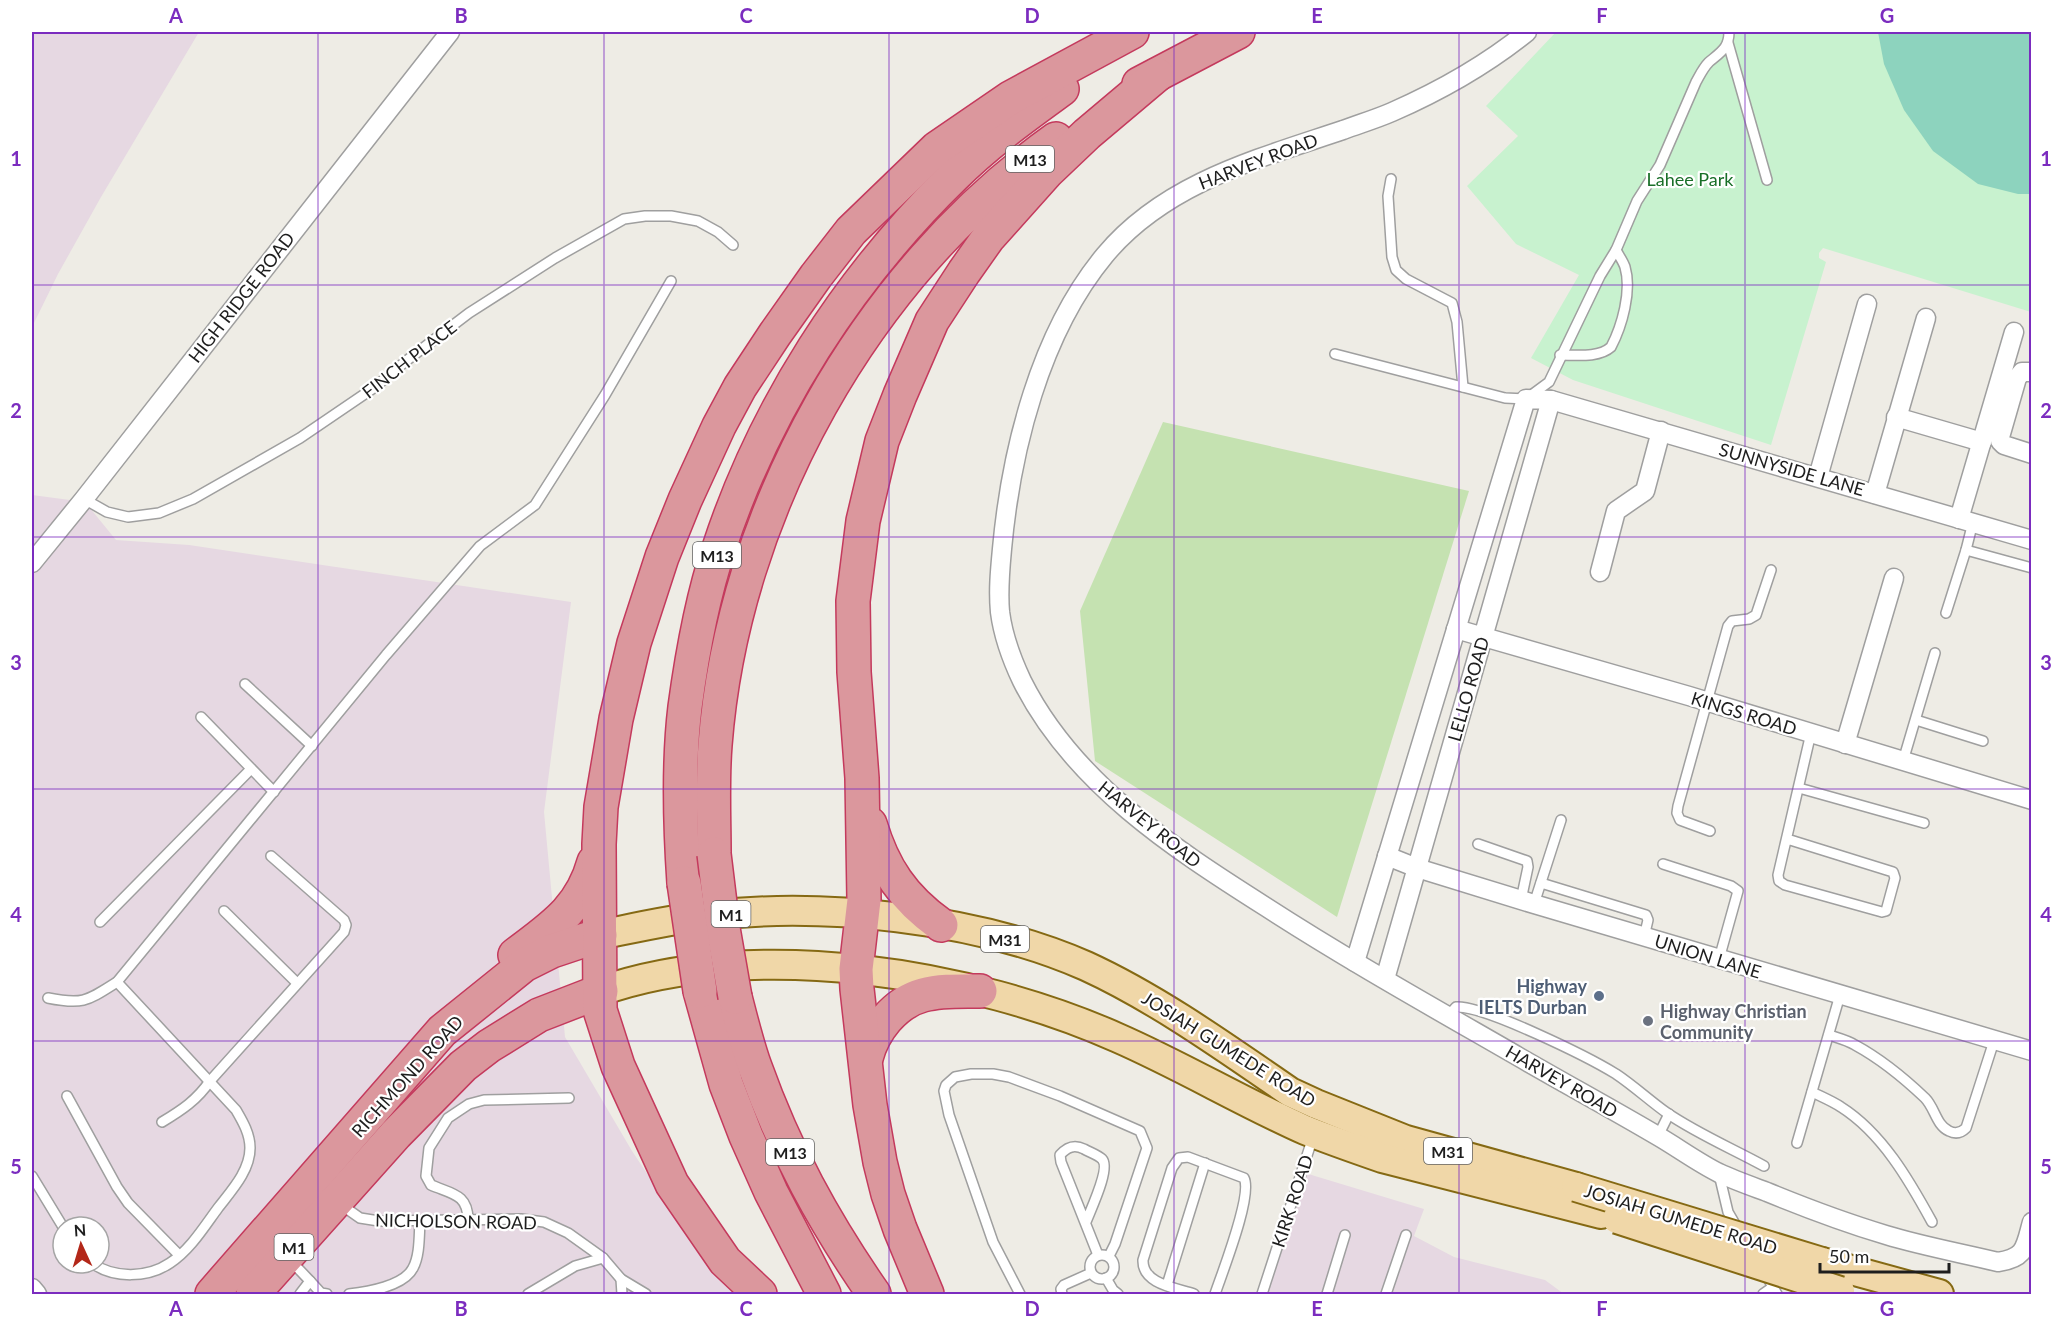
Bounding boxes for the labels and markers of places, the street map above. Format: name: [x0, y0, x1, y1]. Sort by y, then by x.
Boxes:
place label: Highway IELTS Durban: [1479, 975, 1587, 1018]
marker: Highway IELTS Durban: [1592, 989, 1606, 1003]
place label: Highway Christian Community: [1660, 1000, 1807, 1043]
marker: Highway Christian Community: [1641, 1014, 1655, 1028]

